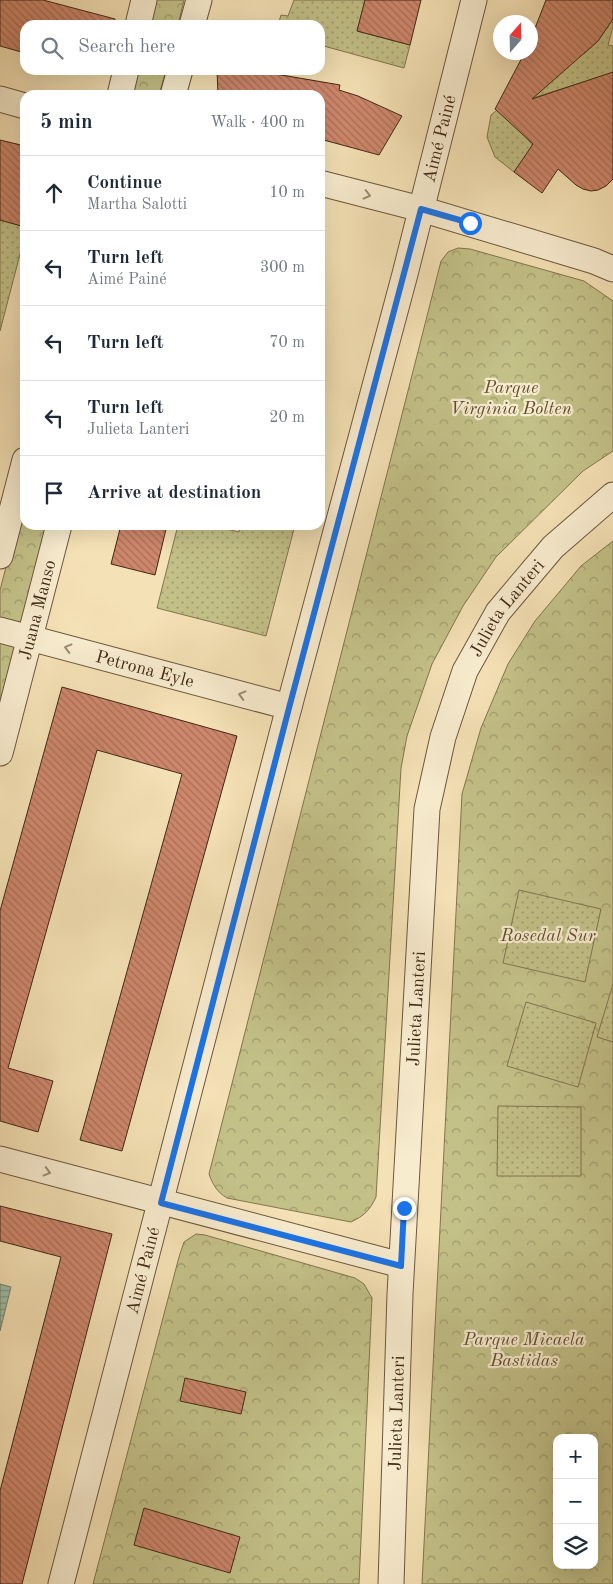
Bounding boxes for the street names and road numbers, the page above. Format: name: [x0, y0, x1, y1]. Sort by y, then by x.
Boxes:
street label: Aimé Painé: [420, 93, 460, 184]
street label: Julieta Lanteri: [467, 557, 548, 660]
street label: Juana Manso: [17, 558, 60, 662]
street label: Petrona Eyle: [94, 648, 196, 691]
street label: Julieta Lanteri: [405, 950, 429, 1067]
street label: Aimé Painé: [124, 1225, 163, 1316]
street label: Julieta Lanteri: [387, 1355, 408, 1471]

